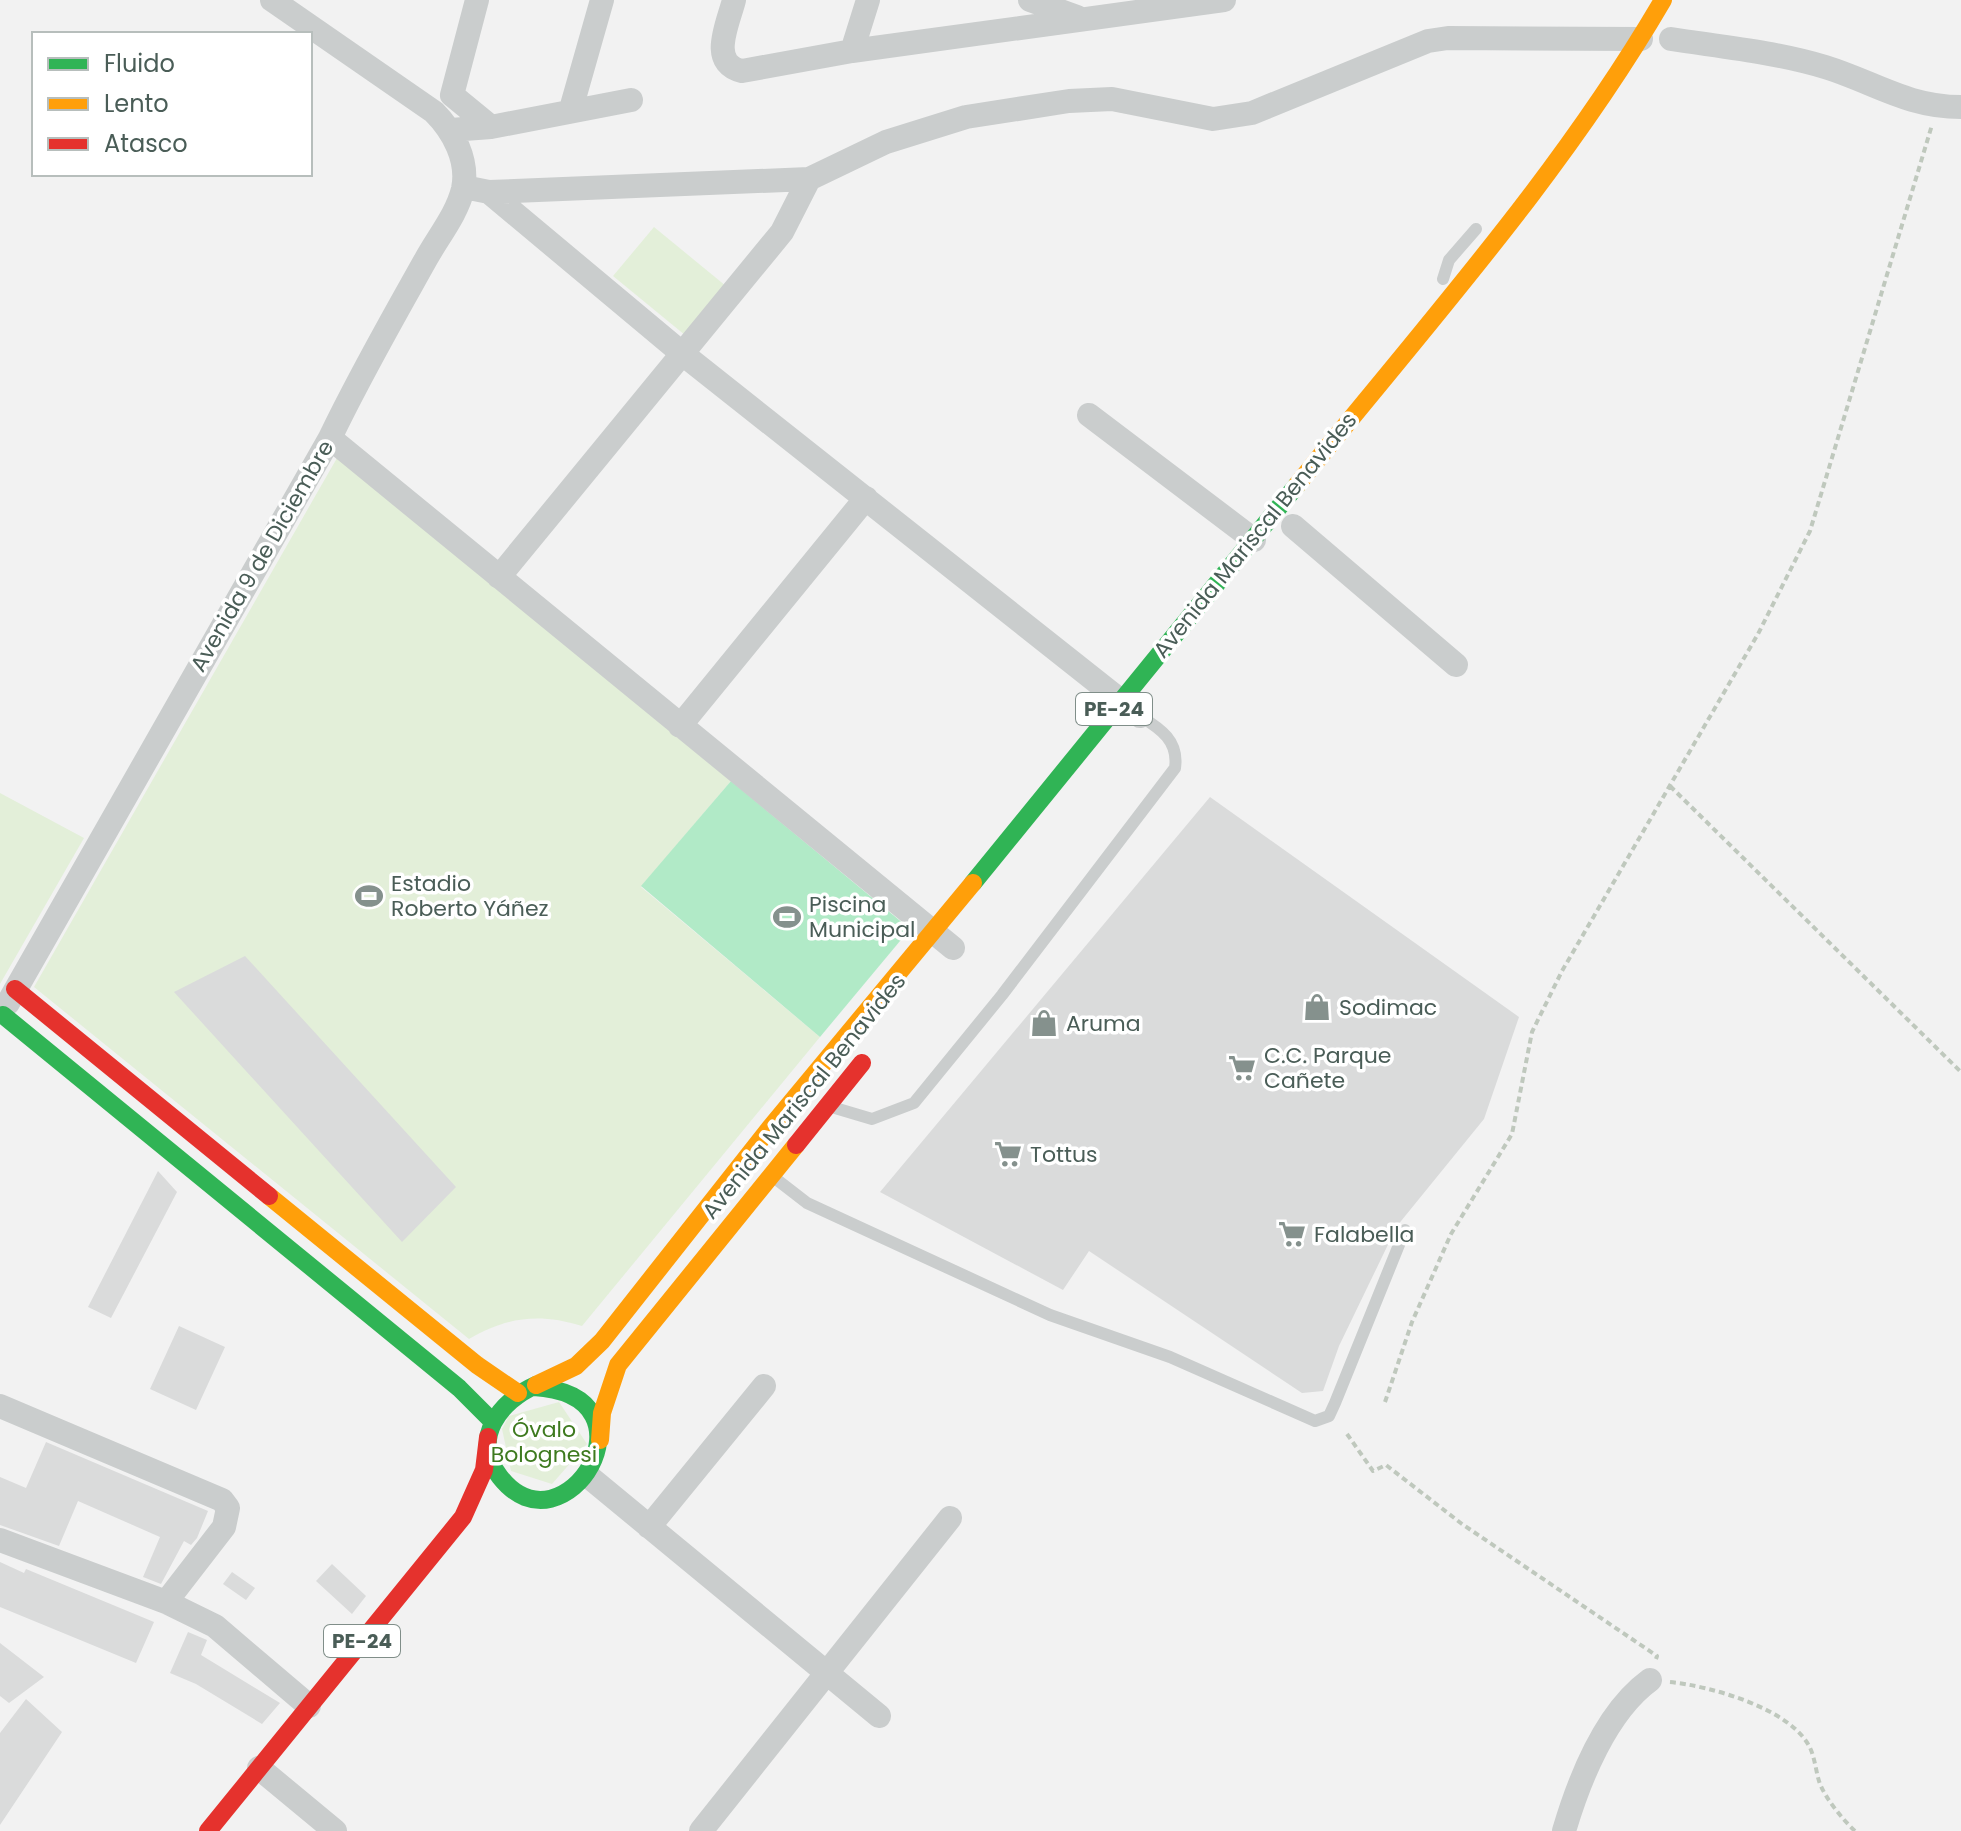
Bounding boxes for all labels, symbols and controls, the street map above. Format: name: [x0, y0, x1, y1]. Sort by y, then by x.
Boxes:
legend: [32, 32, 312, 176]
text: Fluido: [104, 47, 175, 80]
text: Lento: [104, 87, 169, 120]
text: Atasco: [104, 127, 188, 160]
street label: Avenida Mariscal Benavides: [1146, 405, 1364, 665]
street label: Avenida 9 de Diciembre: [183, 434, 341, 678]
road number: PE-24: [1076, 693, 1152, 725]
place label: Estadio Roberto Yáñez: [391, 868, 549, 924]
sports icon: Estadio Roberto Yáñez: [354, 881, 384, 911]
place label: Piscina Municipal: [809, 889, 915, 945]
sports icon: Piscina Municipal: [772, 902, 802, 932]
street label: Avenida Mariscal Benavides: [695, 966, 913, 1226]
shop icon: Sodimac: [1302, 992, 1332, 1022]
place label: Sodimac: [1339, 992, 1437, 1023]
shop icon: Aruma: [1029, 1008, 1059, 1038]
place label: Aruma: [1066, 1008, 1141, 1039]
place label: C.C. Parque Cañete: [1264, 1040, 1392, 1096]
supermarket icon: C.C. Parque Cañete: [1227, 1053, 1257, 1083]
supermarket icon: Tottus: [993, 1139, 1023, 1169]
place label: Tottus: [1030, 1139, 1098, 1170]
supermarket icon: Falabella: [1277, 1219, 1307, 1249]
place label: Falabella: [1314, 1219, 1414, 1250]
park label: Óvalo Bolognesi: [491, 1414, 597, 1470]
road number: PE-24: [324, 1625, 400, 1657]

